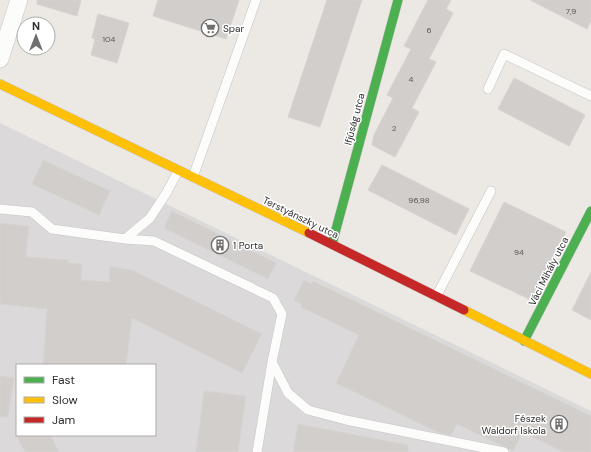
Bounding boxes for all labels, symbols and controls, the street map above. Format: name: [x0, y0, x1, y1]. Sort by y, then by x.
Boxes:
house number: 7,9: [566, 6, 576, 16]
north arrow: [16, 16, 56, 56]
supermarket icon: Spar: [200, 18, 220, 38]
text: N: [32, 19, 40, 33]
place label: Spar: [223, 22, 244, 35]
house number: 6: [426, 25, 432, 35]
house number: 104: [103, 34, 116, 44]
house number: 4: [409, 74, 414, 84]
street label: Ifjúság utca: [341, 92, 368, 147]
house number: 2: [392, 123, 397, 133]
street label: Terstyánszky utca: [261, 193, 341, 241]
house number: 96,98: [408, 195, 430, 205]
building icon: 1 Porta: [210, 235, 230, 255]
street label: Váci Mihály utca: [526, 235, 571, 308]
place label: 1 Porta: [233, 239, 263, 252]
house number: 94: [514, 247, 524, 257]
legend: [16, 364, 156, 436]
text: Fast: [52, 372, 75, 388]
text: Slow: [52, 392, 78, 408]
text: Jam: [52, 412, 75, 428]
place label: Fészek Waldorf Iskola: [482, 412, 546, 437]
building icon: Fészek Waldorf Iskola: [549, 414, 569, 434]

